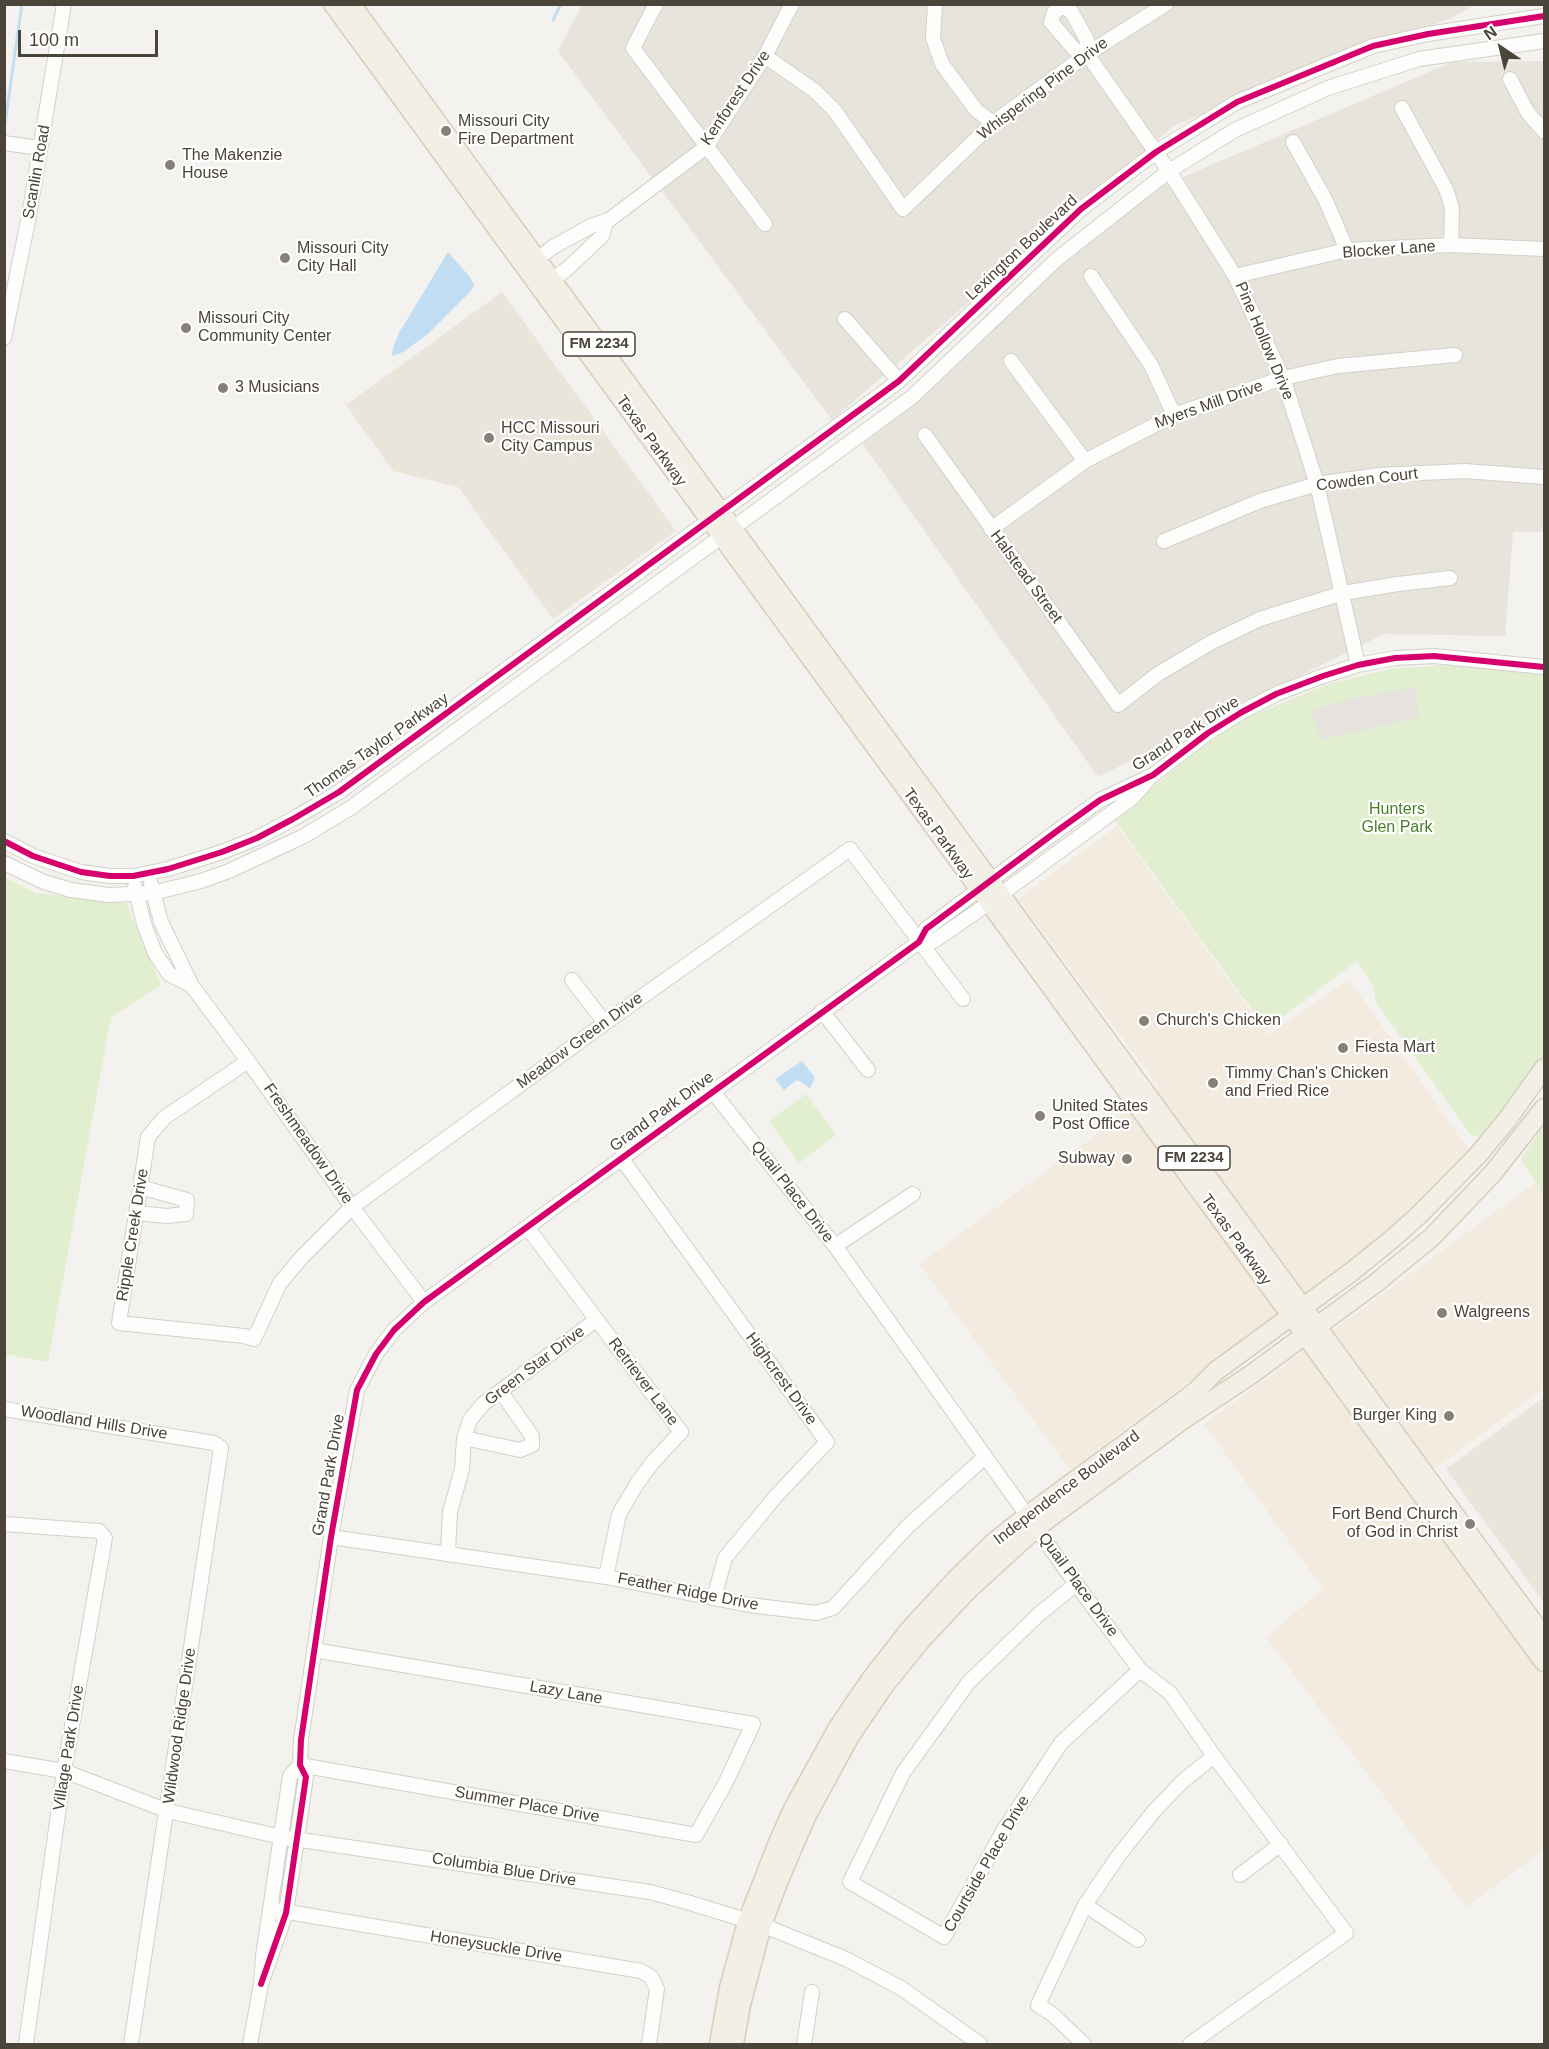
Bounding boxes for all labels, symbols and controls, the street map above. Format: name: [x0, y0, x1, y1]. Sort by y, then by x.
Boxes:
scale bar: [21, 18, 160, 56]
north arrow: [1471, 18, 1531, 78]
text: N: [1481, 23, 1500, 43]
text: 100 m: [29, 30, 79, 50]
street label: Whispering Pine Drive: [974, 34, 1112, 144]
street label: Kenforest Drive: [697, 47, 775, 149]
place label: Missouri City Fire Department: [458, 112, 574, 150]
street label: Scanlin Road: [19, 123, 55, 221]
marker: Missouri City Fire Department: [439, 124, 453, 138]
place label: The Makenzie House: [182, 146, 282, 184]
marker: The Makenzie House: [163, 158, 177, 172]
street label: Lexington Boulevard: [962, 191, 1082, 305]
street label: Blocker Lane: [1342, 237, 1436, 263]
place label: Missouri City City Hall: [297, 239, 389, 277]
marker: Missouri City City Hall: [278, 251, 292, 265]
street label: Pine Hollow Drive: [1230, 279, 1298, 403]
place label: Missouri City Community Center: [198, 309, 331, 347]
marker: Missouri City Community Center: [179, 321, 193, 335]
road number: FM 2234: [563, 332, 635, 356]
street label: Myers Mill Drive: [1152, 377, 1266, 433]
place label: 3 Musicians: [235, 378, 319, 398]
marker: 3 Musicians: [216, 381, 230, 395]
street label: Texas Parkway: [612, 392, 690, 490]
place label: HCC Missouri City Campus: [501, 419, 600, 457]
marker: HCC Missouri City Campus: [482, 431, 496, 445]
street label: Cowden Court: [1315, 464, 1419, 496]
street label: Halstead Street: [986, 527, 1066, 627]
street label: Thomas Taylor Parkway: [302, 689, 452, 803]
street label: Grand Park Drive: [1129, 692, 1243, 776]
street label: Texas Parkway: [899, 785, 977, 883]
park label: Hunters Glen Park: [1361, 800, 1433, 838]
street label: Meadow Green Drive: [513, 989, 647, 1093]
place label: Church's Chicken: [1156, 1011, 1281, 1031]
marker: Church's Chicken: [1137, 1014, 1151, 1028]
place label: Fiesta Mart: [1355, 1038, 1435, 1058]
marker: Fiesta Mart: [1336, 1041, 1350, 1055]
place label: Timmy Chan's Chicken and Fried Rice: [1225, 1064, 1388, 1102]
street label: Grand Park Drive: [606, 1068, 718, 1156]
marker: Timmy Chan's Chicken and Fried Rice: [1206, 1076, 1220, 1090]
street label: Freshmeadow Drive: [259, 1080, 357, 1208]
place label: United States Post Office: [1052, 1097, 1148, 1135]
marker: United States Post Office: [1033, 1109, 1047, 1123]
street label: Quail Place Drive: [746, 1137, 838, 1247]
road number: FM 2234: [1158, 1146, 1230, 1170]
place label: Subway: [1058, 1149, 1115, 1169]
marker: Subway: [1120, 1152, 1134, 1166]
street label: Ripple Creek Drive: [113, 1167, 153, 1303]
street label: Texas Parkway: [1197, 1191, 1275, 1289]
place label: Walgreens: [1454, 1303, 1530, 1323]
marker: Walgreens: [1435, 1306, 1449, 1320]
street label: Green Star Drive: [481, 1322, 589, 1410]
street label: Highcrest Drive: [741, 1329, 821, 1429]
street label: Retriever Lane: [604, 1334, 682, 1430]
street label: Woodland Hills Drive: [19, 1402, 169, 1444]
place label: Burger King: [1353, 1406, 1437, 1426]
marker: Burger King: [1442, 1409, 1456, 1423]
street label: Grand Park Drive: [309, 1412, 349, 1538]
street label: Independence Boulevard: [990, 1427, 1144, 1549]
place label: Fort Bend Church of God in Christ: [1332, 1505, 1458, 1543]
marker: Fort Bend Church of God in Christ: [1463, 1517, 1477, 1531]
street label: Quail Place Drive: [1034, 1529, 1122, 1641]
street label: Feather Ridge Drive: [616, 1569, 760, 1615]
street label: Wildwood Ridge Drive: [160, 1647, 200, 1805]
street label: Lazy Lane: [528, 1677, 604, 1709]
street label: Village Park Drive: [50, 1684, 88, 1812]
street label: Summer Place Drive: [453, 1783, 601, 1827]
street label: Courtside Place Drive: [940, 1792, 1034, 1936]
street label: Columbia Blue Drive: [430, 1849, 578, 1891]
street label: Honeysuckle Drive: [429, 1927, 563, 1967]

